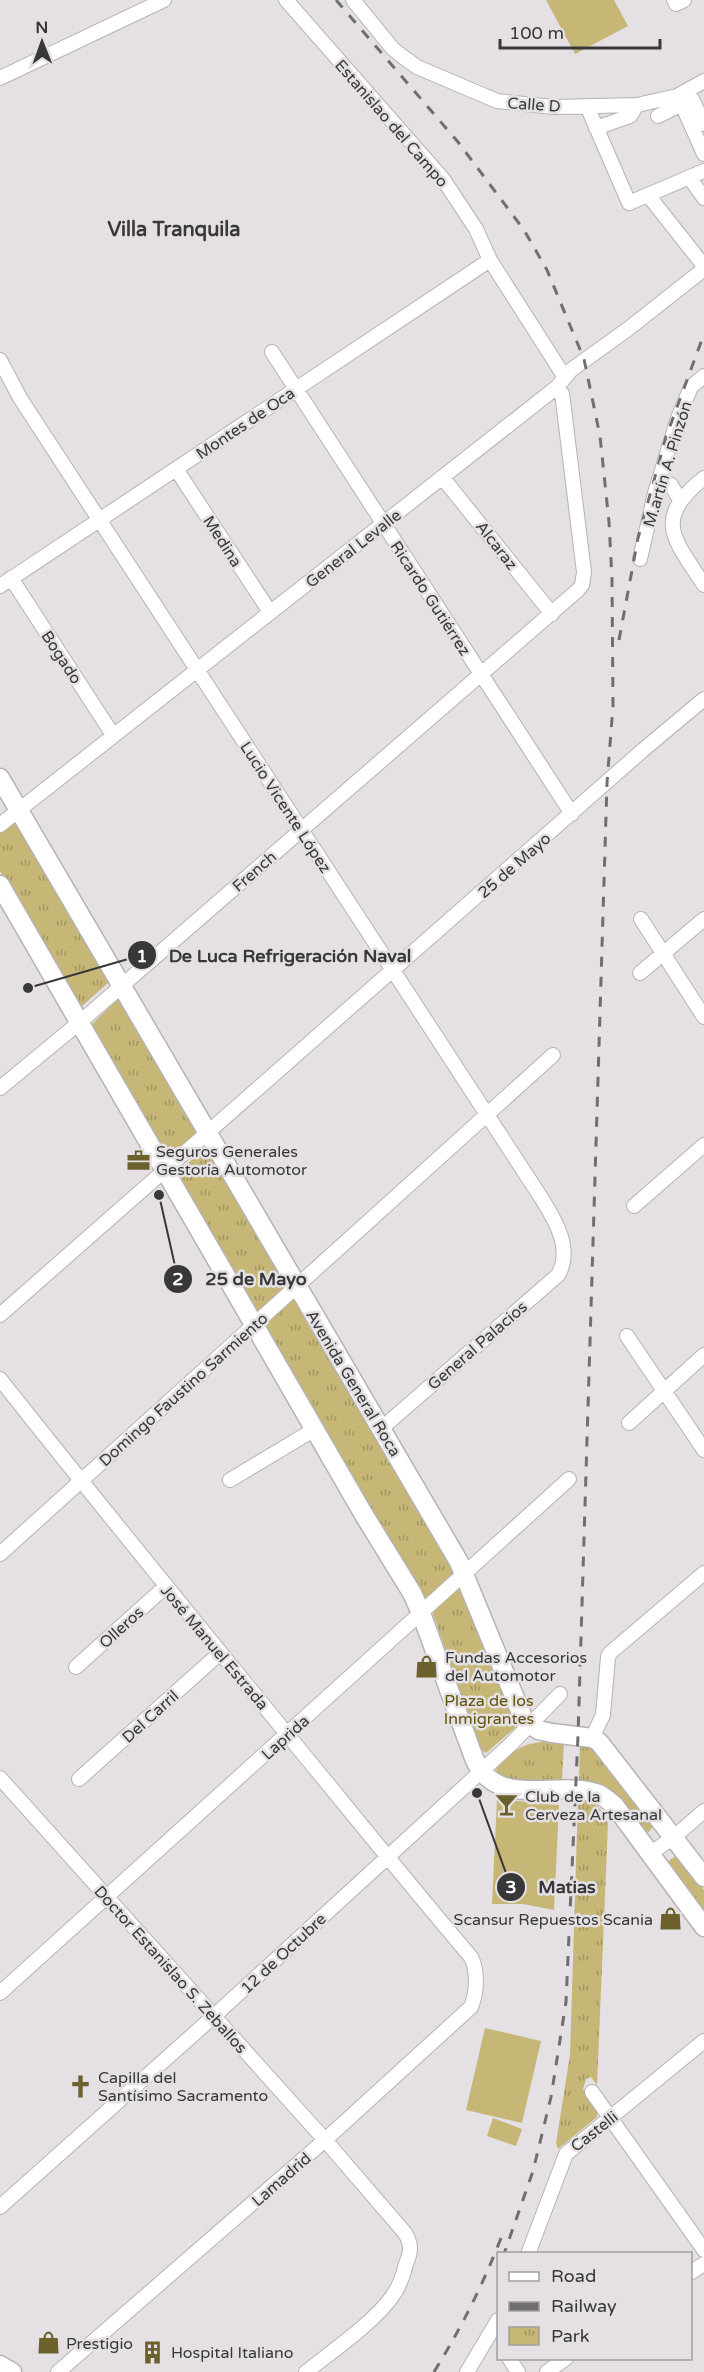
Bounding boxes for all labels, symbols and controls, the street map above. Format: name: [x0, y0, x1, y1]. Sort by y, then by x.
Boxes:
north arrow: [12, 12, 72, 72]
scale bar: [500, 12, 660, 50]
text: N: [35, 18, 48, 38]
text: 100 m: [509, 22, 564, 44]
street label: Estanislao del Campo: [330, 56, 452, 192]
street label: Calle D: [507, 93, 561, 117]
district label: Villa Tranquila: [107, 218, 241, 242]
street label: Montes de Oca: [192, 383, 299, 464]
street label: M.artín A. Pinzón: [639, 399, 697, 530]
street label: General Levalle: [302, 505, 405, 592]
street label: Medina: [198, 512, 246, 571]
street label: Alcaraz: [471, 517, 521, 574]
street label: Ricardo Gutiérrez: [386, 537, 475, 660]
street label: Bogado: [37, 627, 86, 688]
street label: Lucio Vicente López: [235, 738, 335, 877]
street label: 25 de Mayo: [474, 829, 555, 903]
street label: French: [228, 847, 281, 896]
callout: De Luca Refrigeración Naval: [127, 937, 423, 973]
text: 1: [136, 945, 148, 967]
text: De Luca Refrigeración Naval: [169, 945, 411, 967]
place label: Seguros Generales Gestoría Automotor: [156, 1142, 308, 1180]
office icon: Seguros Generales Gestoría Automotor: [125, 1147, 151, 1173]
callout: 25 de Mayo: [163, 1261, 318, 1297]
text: 2: [172, 1268, 184, 1290]
text: 25 de Mayo: [205, 1268, 307, 1290]
street label: General Palacios: [424, 1297, 532, 1394]
street label: Avenida General Roca: [301, 1307, 405, 1461]
street label: Domingo Faustino Sarmiento: [95, 1309, 272, 1471]
street label: José Manuel Estrada: [156, 1581, 272, 1714]
street label: Olleros: [95, 1603, 148, 1653]
place label: Fundas Accesorios del Automotor: [445, 1648, 587, 1686]
shop icon: Fundas Accesorios del Automotor: [414, 1653, 440, 1679]
street label: Del Carril: [118, 1686, 183, 1747]
park label: Plaza de los Inmigrantes: [444, 1691, 534, 1729]
street label: Laprida: [258, 1711, 314, 1764]
place label: Club de la Cerveza Artesanal: [525, 1787, 662, 1825]
bar icon: Club de la Cerveza Artesanal: [494, 1792, 520, 1818]
callout: Matias: [496, 1869, 608, 1905]
text: 3: [505, 1876, 517, 1898]
text: Matias: [538, 1876, 596, 1898]
street label: Doctor Estanislao S. Zeballos: [90, 1882, 251, 2058]
shop icon: Scansur Repuestos Scania: [658, 1906, 684, 1932]
street label: 12 de Octubre: [237, 1909, 331, 1998]
place label: Scansur Repuestos Scania: [454, 1910, 653, 1930]
place label: Capilla del Santísimo Sacramento: [98, 2068, 268, 2106]
church icon: Capilla del Santísimo Sacramento: [67, 2073, 93, 2099]
street label: Castelli: [567, 2107, 622, 2157]
street label: Lamadrid: [248, 2149, 315, 2211]
legend: [497, 2252, 692, 2360]
text: Road: [551, 2265, 596, 2287]
text: Railway: [551, 2295, 617, 2317]
text: Park: [551, 2325, 590, 2347]
shop icon: Prestigio: [35, 2330, 61, 2356]
place label: Prestigio: [66, 2334, 133, 2354]
building icon: Hospital Italiano: [140, 2339, 166, 2365]
place label: Hospital Italiano: [171, 2343, 294, 2363]

